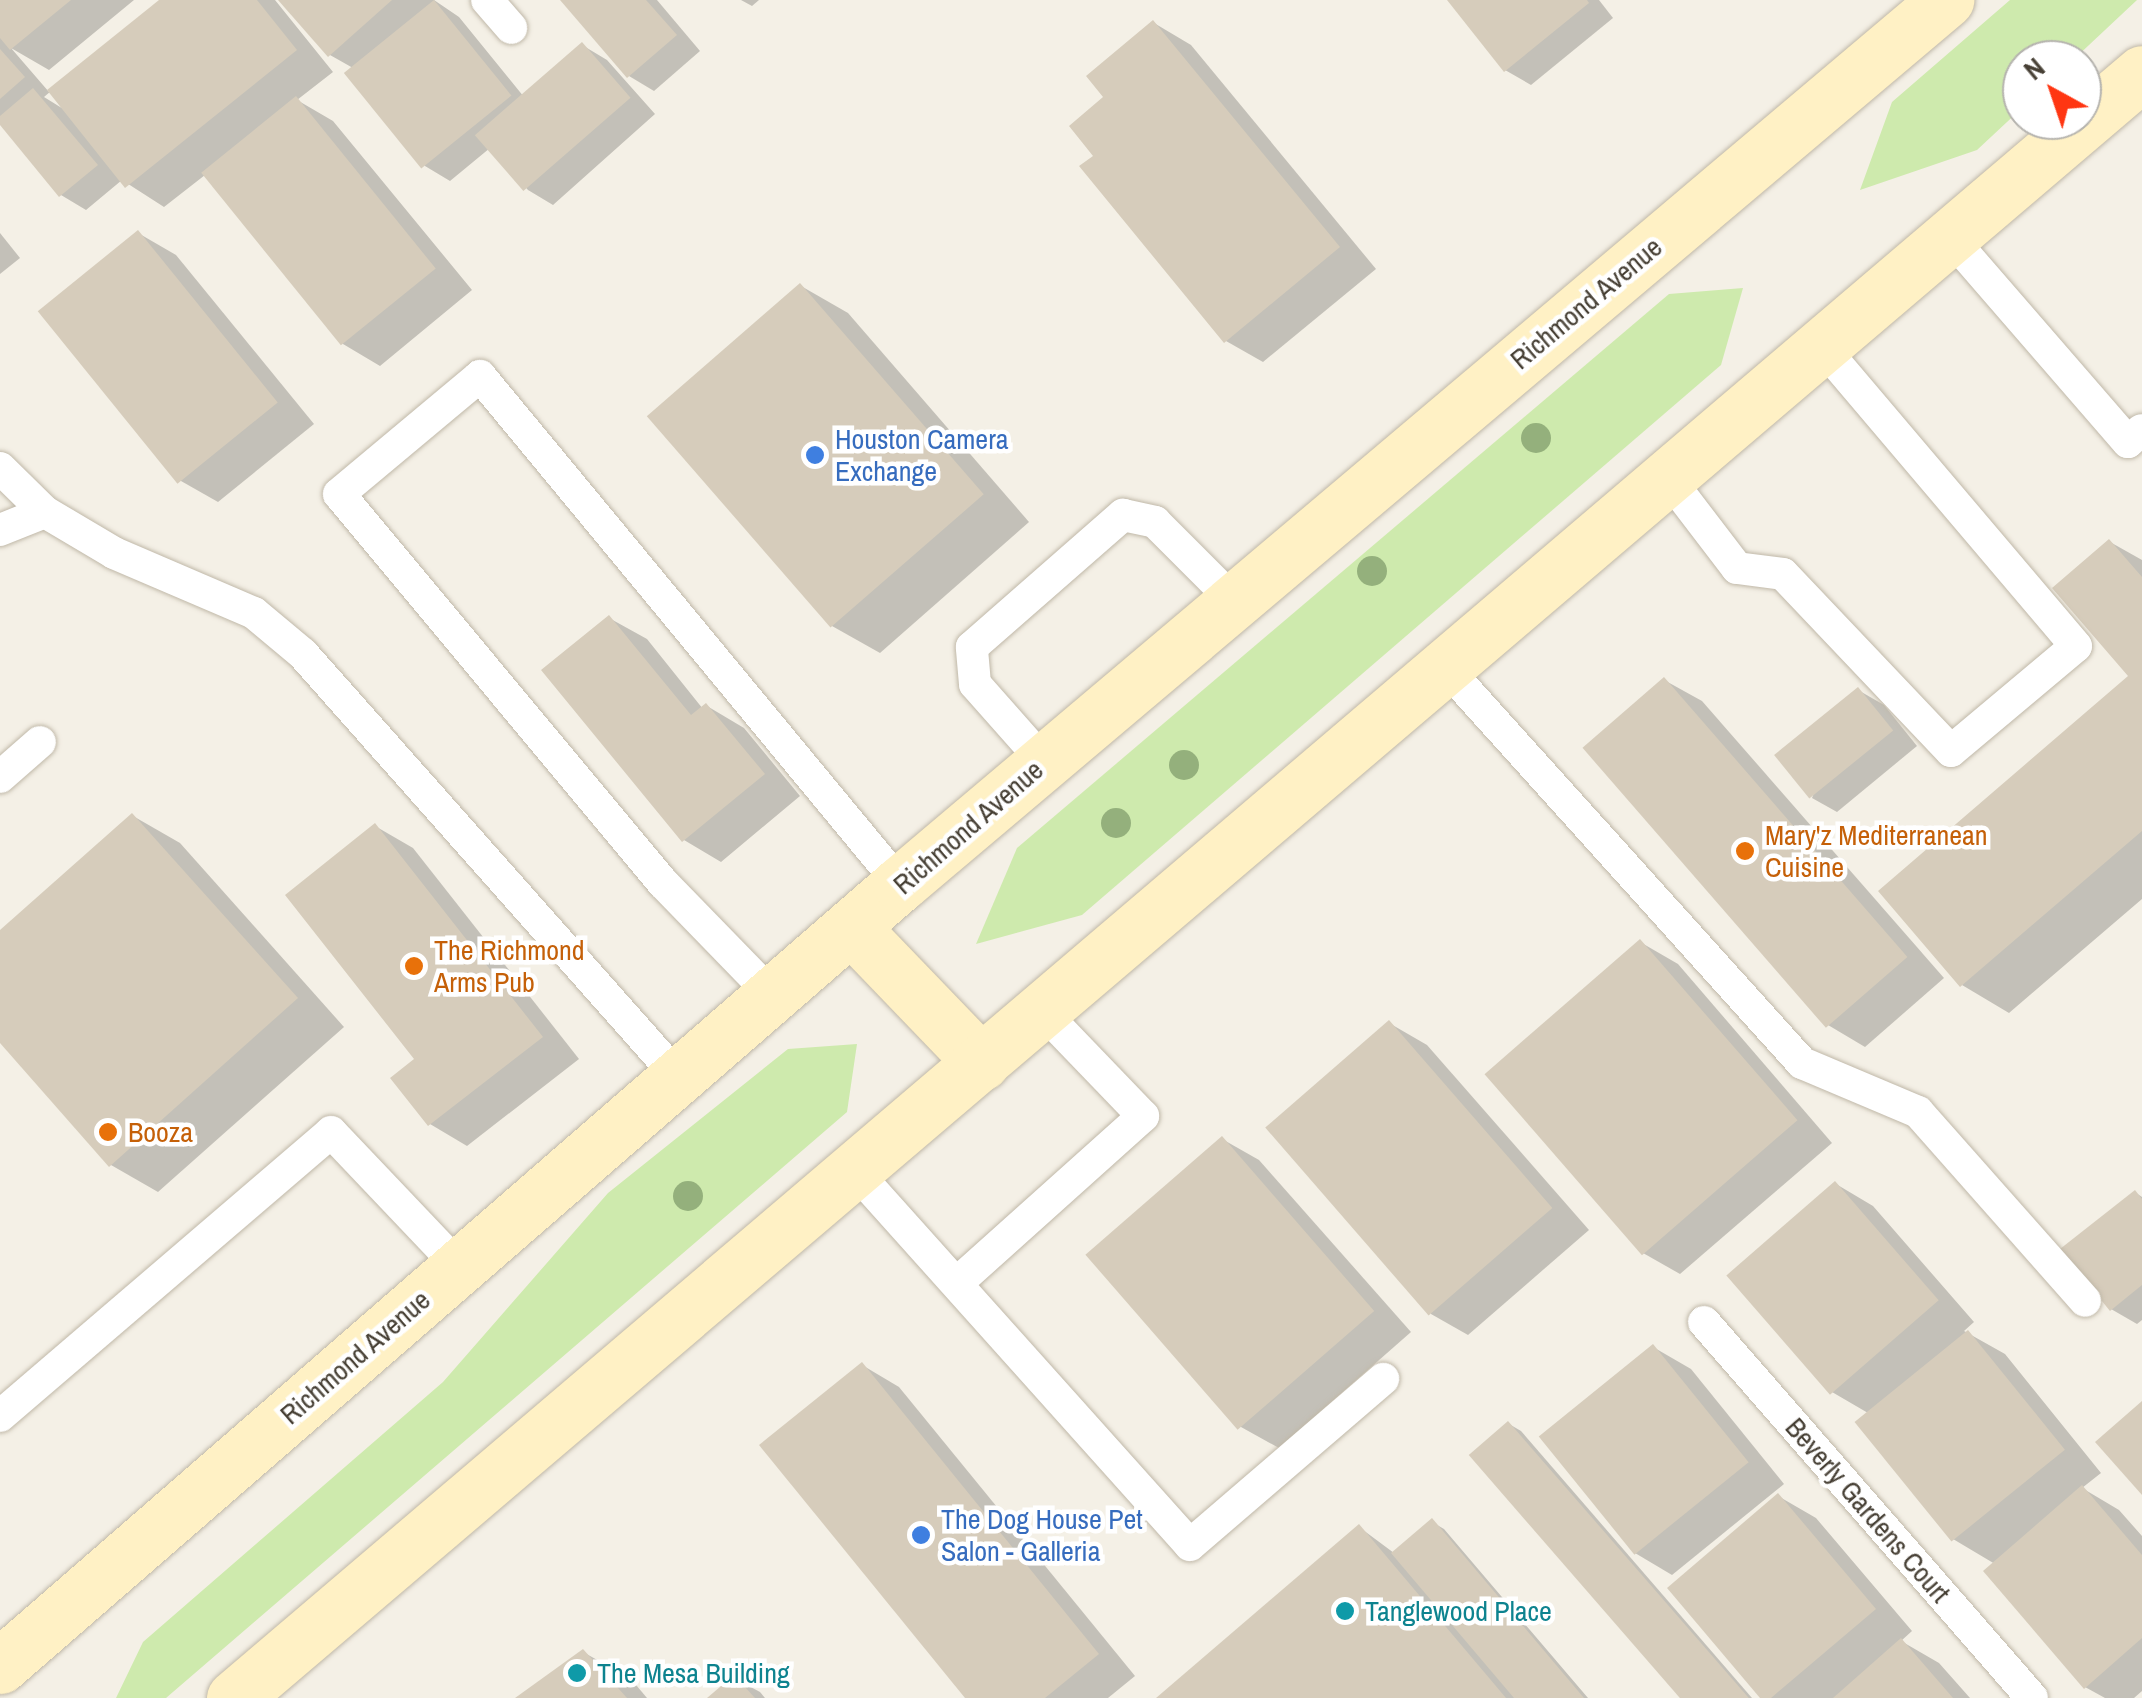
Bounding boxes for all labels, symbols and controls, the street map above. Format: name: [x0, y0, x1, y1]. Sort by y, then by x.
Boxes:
north arrow: [2002, 40, 2102, 140]
text: N: [2015, 49, 2053, 88]
street label: Richmond Avenue: [1503, 230, 1669, 376]
place label: Houston Camera Exchange: [835, 422, 1009, 488]
marker: Houston Camera Exchange: [804, 444, 826, 466]
street label: Richmond Avenue: [886, 752, 1050, 902]
place label: Mary'z Mediterranean Cuisine: [1765, 818, 1988, 884]
marker: Mary'z Mediterranean Cuisine: [1734, 840, 1756, 862]
place label: The Richmond Arms Pub: [434, 933, 585, 999]
marker: The Richmond Arms Pub: [403, 955, 425, 977]
place label: Booza: [128, 1115, 193, 1149]
marker: Booza: [97, 1121, 119, 1143]
street label: Richmond Avenue: [273, 1282, 437, 1432]
street label: Beverly Gardens Court: [1779, 1411, 1957, 1609]
place label: The Dog House Pet Salon - Galleria: [941, 1502, 1143, 1568]
marker: The Dog House Pet Salon - Galleria: [910, 1524, 932, 1546]
place label: Tanglewood Place: [1365, 1594, 1552, 1628]
marker: Tanglewood Place: [1334, 1600, 1356, 1622]
place label: The Mesa Building: [597, 1656, 790, 1690]
marker: The Mesa Building: [566, 1662, 588, 1684]

